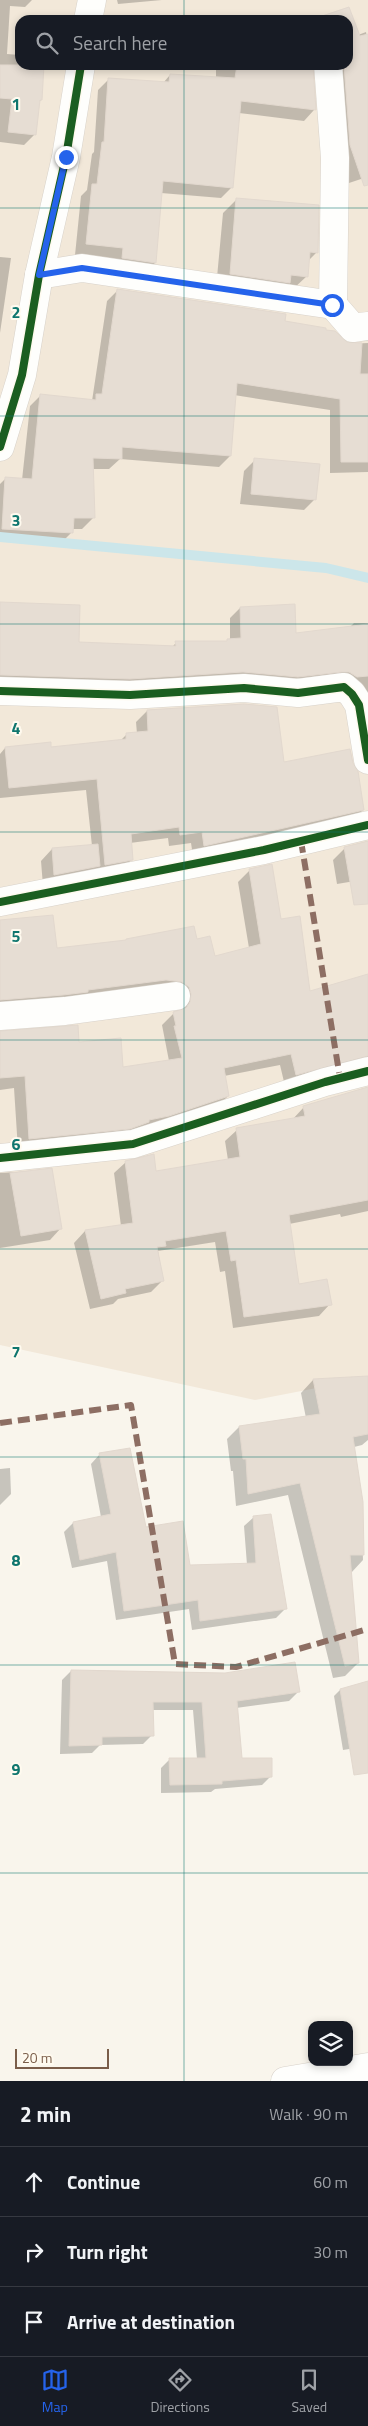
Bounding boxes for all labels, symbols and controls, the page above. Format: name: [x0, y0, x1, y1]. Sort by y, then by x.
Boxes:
search box: [15, 15, 353, 70]
text: Search here: [73, 28, 167, 57]
icon: search: [33, 29, 61, 57]
text: 1: [12, 92, 20, 116]
route end: [55, 146, 78, 169]
route start: [321, 294, 344, 317]
text: 2: [12, 300, 20, 324]
text: 3: [12, 508, 20, 532]
text: 4: [12, 716, 21, 740]
text: 5: [12, 924, 21, 948]
text: 6: [12, 1132, 21, 1156]
text: 7: [12, 1340, 20, 1364]
text: 8: [12, 1548, 21, 1572]
text: 9: [12, 1757, 21, 1781]
map controls: [308, 2021, 353, 2066]
button: layers: [308, 2021, 353, 2066]
scale bar: [15, 2046, 109, 2069]
text: 20 m: [22, 2047, 52, 2068]
text: 2 min: [20, 2098, 71, 2130]
text: Walk · 90 m: [269, 2102, 348, 2126]
text: Continue: [67, 2167, 140, 2196]
icon: ahead: [20, 2168, 48, 2196]
text: 60 m: [313, 2170, 348, 2194]
text: Turn right: [67, 2237, 148, 2266]
icon: right: [20, 2238, 48, 2266]
text: 30 m: [313, 2240, 348, 2264]
text: Arrive at destination: [67, 2307, 235, 2336]
icon: arrive: [20, 2308, 48, 2336]
tab: Map: [41, 2366, 69, 2417]
tab: Directions: [150, 2366, 210, 2417]
tab: Saved: [292, 2366, 327, 2417]

